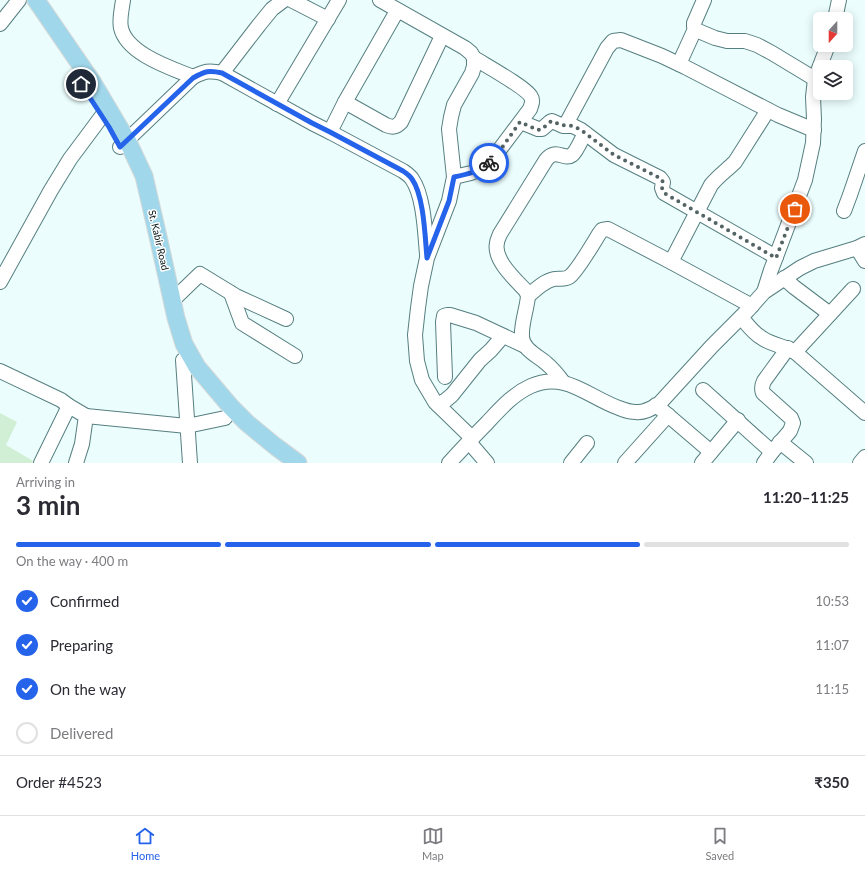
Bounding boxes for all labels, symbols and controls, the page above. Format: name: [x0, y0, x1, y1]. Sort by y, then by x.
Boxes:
north arrow: [813, 12, 853, 52]
map controls: [813, 12, 853, 100]
button: layers: [813, 60, 853, 100]
pin: [64, 67, 98, 101]
icon: home: [70, 73, 92, 95]
courier: [469, 143, 509, 183]
icon: bike: [478, 152, 500, 174]
pin: [778, 192, 812, 226]
icon: bag: [784, 198, 806, 220]
street label: St. Kabir Road: [146, 209, 172, 271]
text: Arriving in: [16, 474, 75, 490]
text: 11:20–11:25: [763, 488, 849, 506]
text: 3 min: [16, 489, 80, 521]
text: On the way · 400 m: [16, 553, 128, 569]
icon: check: [16, 590, 38, 612]
text: Confirmed: [50, 592, 119, 610]
text: 10:53: [816, 593, 849, 609]
icon: check: [16, 634, 38, 656]
text: Preparing: [50, 636, 113, 654]
text: 11:07: [816, 637, 849, 653]
icon: check: [16, 678, 38, 700]
text: On the way: [50, 680, 126, 698]
text: 11:15: [816, 681, 849, 697]
text: Delivered: [50, 724, 113, 742]
text: Order #4523: [16, 773, 102, 791]
text: ₹350: [814, 773, 849, 791]
tab: Home: [131, 825, 160, 862]
tab: Map: [422, 825, 444, 862]
tab: Saved: [705, 825, 734, 862]

